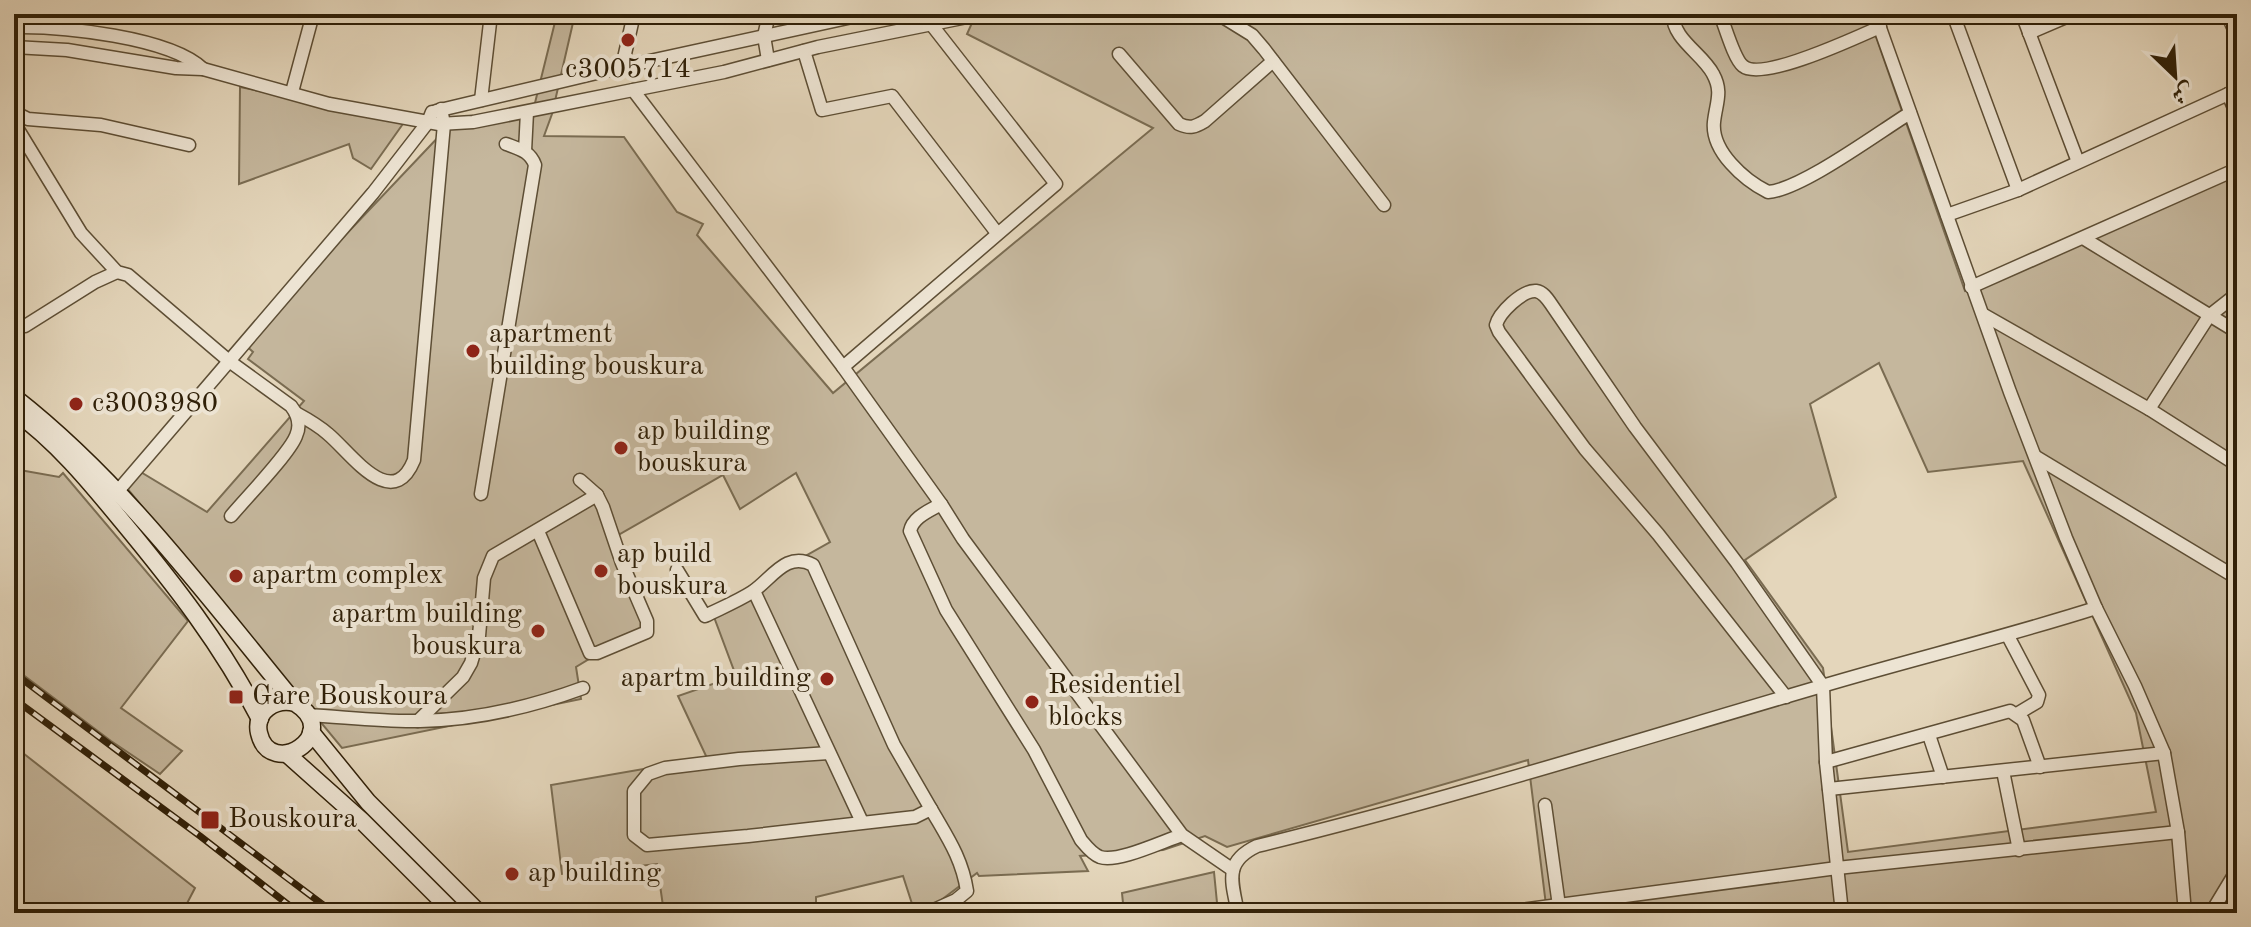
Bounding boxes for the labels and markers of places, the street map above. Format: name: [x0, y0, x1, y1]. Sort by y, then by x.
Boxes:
marker: c3005714: [619, 31, 637, 49]
place label: c3005714: [565, 56, 691, 84]
place label: apartment building bouskura: [489, 321, 704, 381]
marker: apartment building bouskura: [464, 342, 482, 360]
place label: c3003980: [92, 390, 218, 418]
marker: c3003980: [67, 395, 85, 413]
place label: ap building bouskura: [637, 418, 770, 478]
marker: ap building bouskura: [612, 439, 630, 457]
place label: ap build bouskura: [617, 541, 727, 601]
place label: apartm complex: [252, 562, 443, 590]
marker: ap build bouskura: [592, 562, 610, 580]
marker: apartm complex: [227, 567, 245, 585]
place label: apartm building bouskura: [332, 601, 522, 661]
marker: apartm building bouskura: [529, 622, 547, 640]
place label: apartm building: [621, 665, 811, 693]
marker: apartm building: [818, 670, 836, 688]
place label: Residentiel blocks: [1048, 672, 1181, 732]
place label: Gare Bouskoura: [252, 683, 447, 711]
marker: Gare Bouskoura: [227, 688, 245, 706]
marker: Residentiel blocks: [1023, 693, 1041, 711]
place label: Bouskoura: [228, 806, 357, 834]
marker: Bouskoura: [199, 809, 221, 831]
place label: ap building: [528, 860, 661, 888]
marker: ap building: [503, 865, 521, 883]

